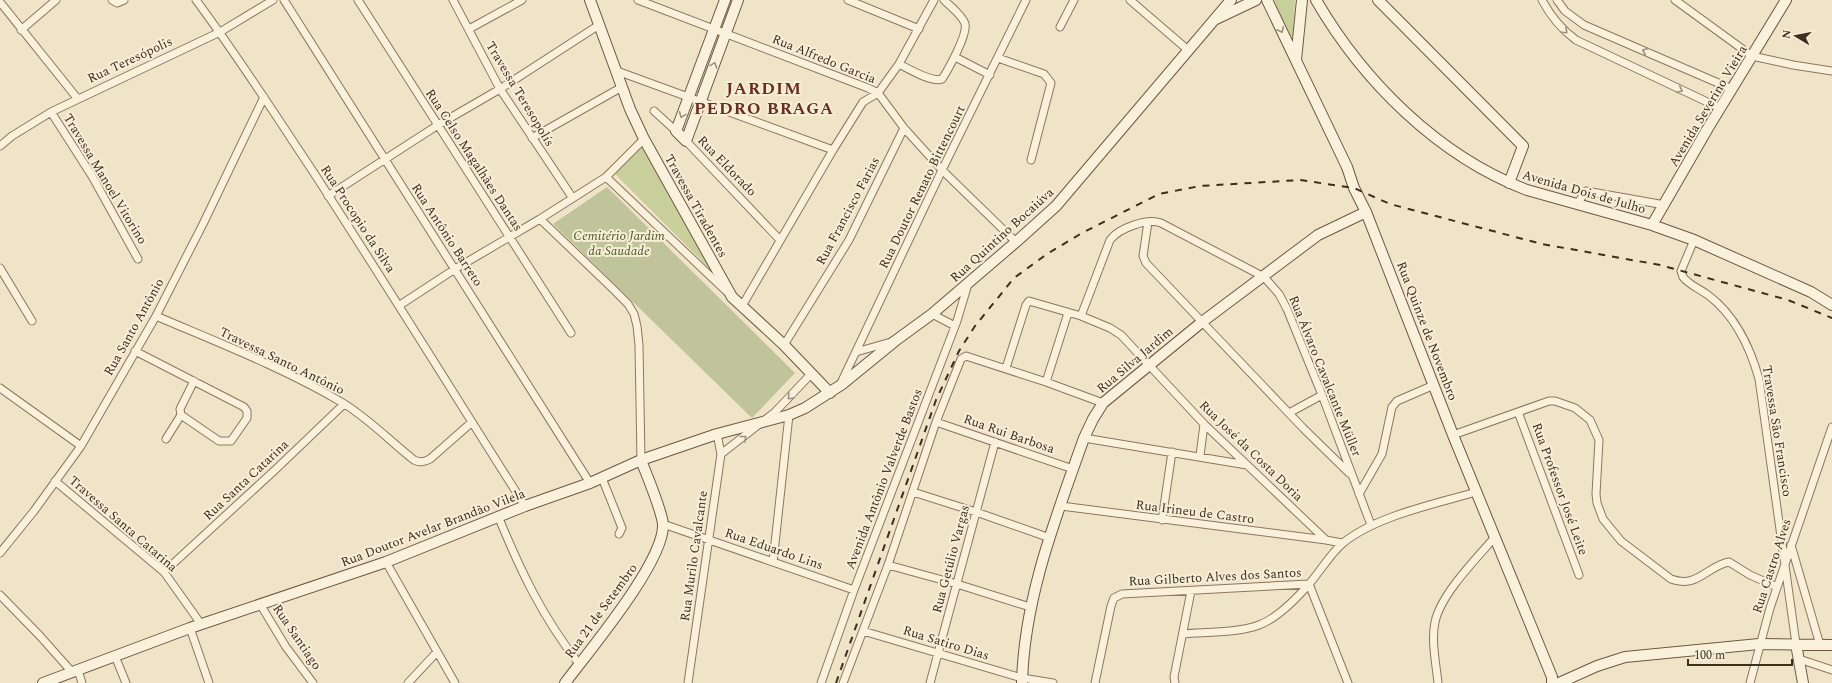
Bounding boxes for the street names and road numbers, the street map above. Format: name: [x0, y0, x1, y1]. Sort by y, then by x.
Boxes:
street label: Rua Alfredo Garcia: [769, 29, 880, 89]
street label: Rua Teresópolis: [84, 32, 176, 88]
street label: Travessa Teresopolís: [481, 38, 559, 150]
street label: Avenida Severino Vieira: [1664, 41, 1753, 171]
street label: Rua Celso Magalhães Dantas: [420, 85, 528, 235]
street label: Rua Doutor Renato Bittencourt: [874, 102, 971, 272]
street label: Travessa Manoel Vitorino: [58, 110, 152, 248]
street label: Rua Eldorado: [693, 131, 761, 201]
street label: Travessa Tiradentes: [659, 151, 733, 261]
street label: Rua Francisco Farias: [811, 153, 885, 269]
street label: Rua Procopio da Silva: [316, 161, 401, 277]
street label: Avenida Dois de Julho: [1520, 165, 1648, 219]
street label: Rua Antônio Barreto: [406, 179, 488, 291]
street label: Rua Quintino Bocaiúva: [946, 182, 1059, 287]
street label: Rua Quinze de Novembro: [1391, 258, 1463, 404]
street label: Rua Santo Antônio: [99, 274, 169, 380]
street label: Rua Álvaro Cavalcante Müller: [1283, 292, 1367, 460]
street label: Travessa Santo Antônio: [216, 322, 348, 400]
street label: Rua Silva Jardim: [1092, 322, 1178, 398]
street label: Travessa São Francisco: [1757, 364, 1797, 498]
street label: Avenida Antônio Valverde Bastos: [840, 386, 928, 572]
street label: Rua José da Costa Doria: [1194, 396, 1308, 507]
street label: Rua Rui Barbosa: [961, 409, 1058, 459]
street label: Rua Professor José Leite: [1527, 420, 1593, 558]
street label: Rua Santa Catarina: [199, 435, 294, 525]
street label: Travessa Santa Catarina: [64, 471, 182, 577]
street label: Rua Doutor Avelar Brandão Vilela: [338, 483, 529, 572]
street label: Rua Murilo Cavalcante: [675, 489, 713, 623]
street label: Rua Irineu de Castro: [1135, 495, 1255, 529]
street label: Rua Getúlio Vargas: [927, 503, 975, 615]
street label: Rua Castro Alves: [1747, 516, 1797, 616]
street label: Rua Eduardo Lins: [722, 523, 826, 575]
street label: Rua 21 de Setembro: [560, 559, 642, 663]
street label: Rua Gilberto Alves dos Santos: [1128, 562, 1302, 592]
street label: Rua Santiago: [268, 600, 326, 674]
street label: Rua Satiro Dias: [900, 620, 992, 666]

